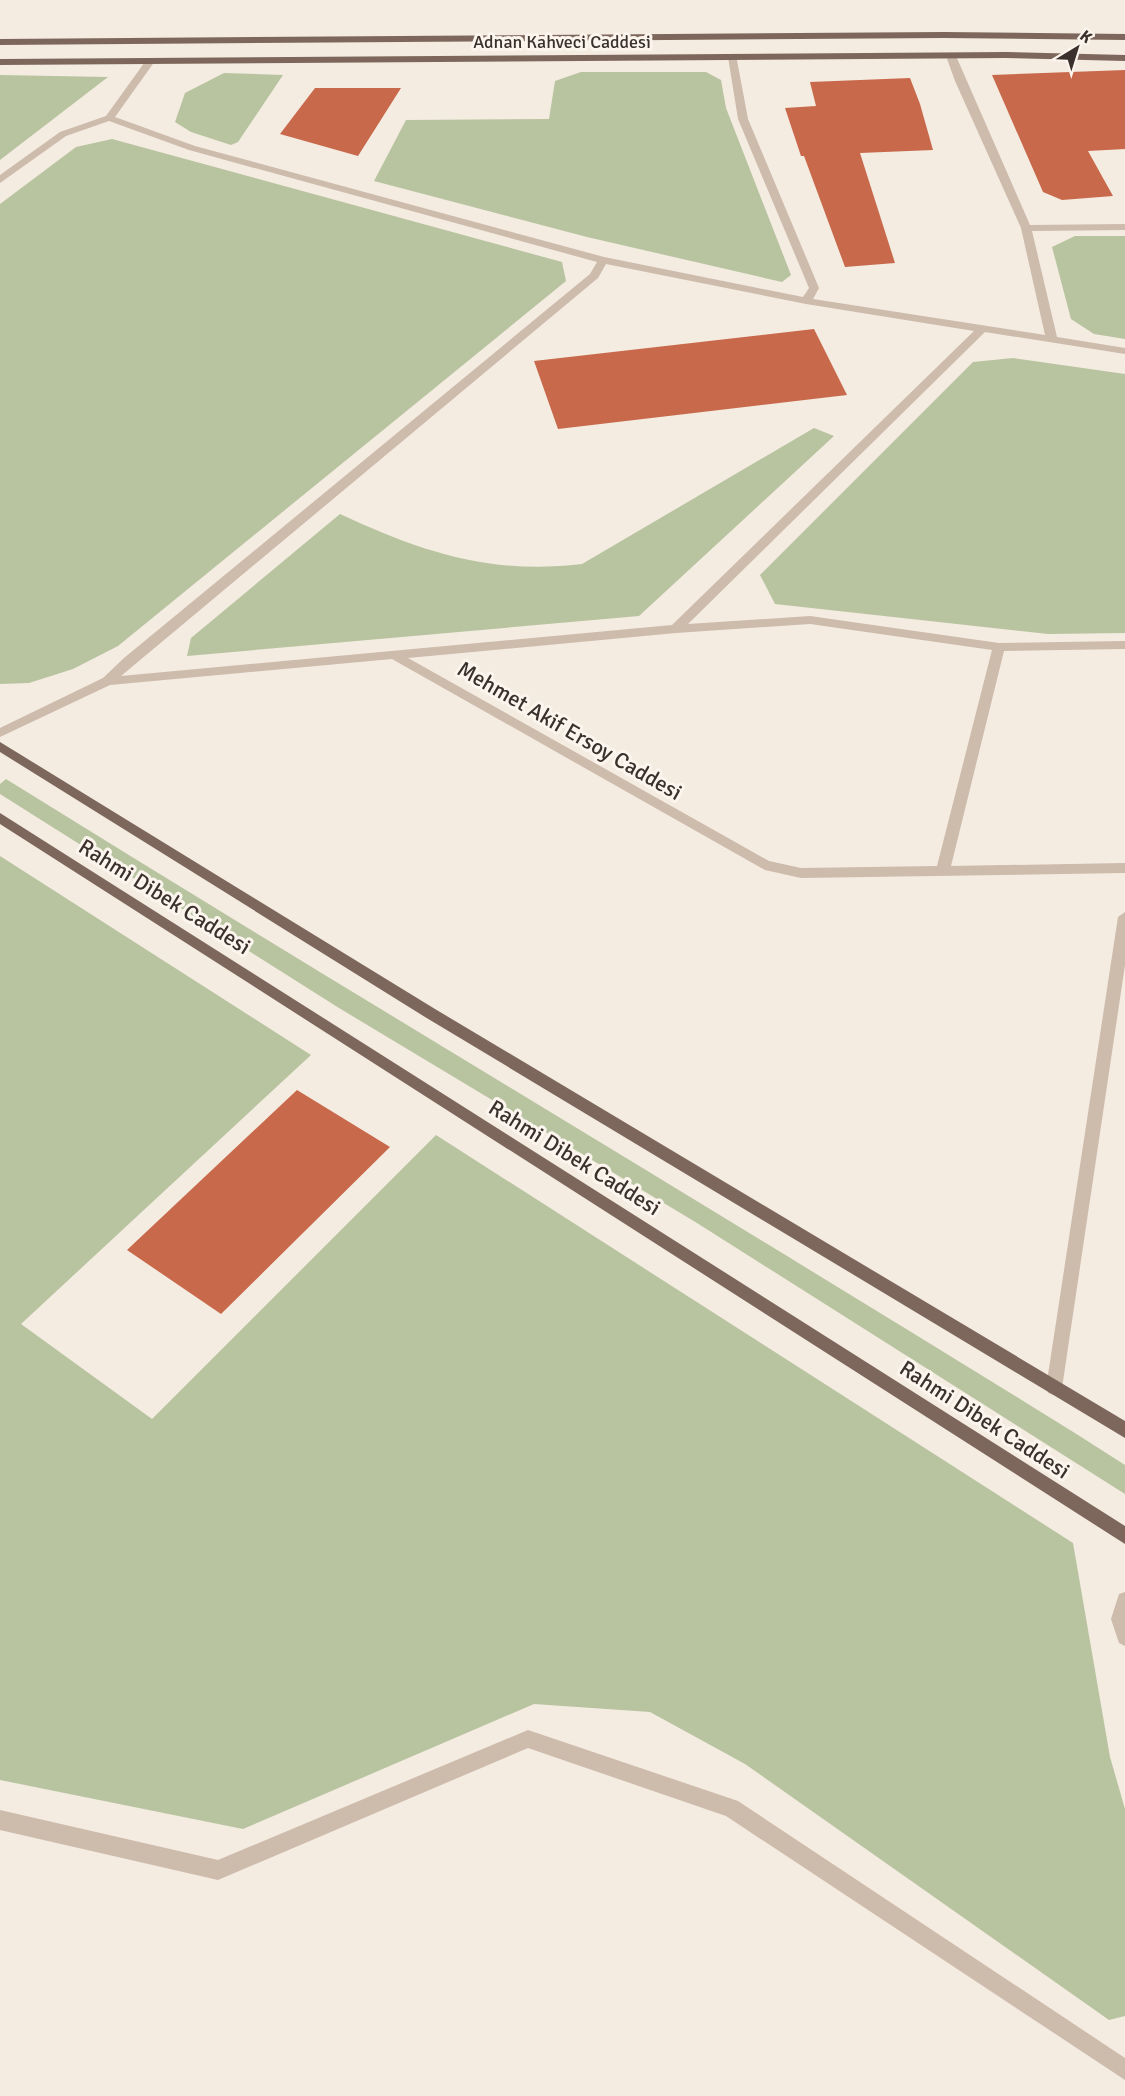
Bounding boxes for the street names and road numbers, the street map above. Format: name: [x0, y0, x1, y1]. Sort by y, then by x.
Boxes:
street label: Adnan Kahveci Caddesi: [473, 31, 651, 53]
street label: Mehmet Akif Ersoy Caddesi: [453, 655, 687, 806]
street label: Rahmi Dibek Caddesi: [74, 833, 256, 960]
street label: Rahmi Dibek Caddesi: [484, 1094, 666, 1221]
street label: Rahmi Dibek Caddesi: [895, 1354, 1075, 1484]

